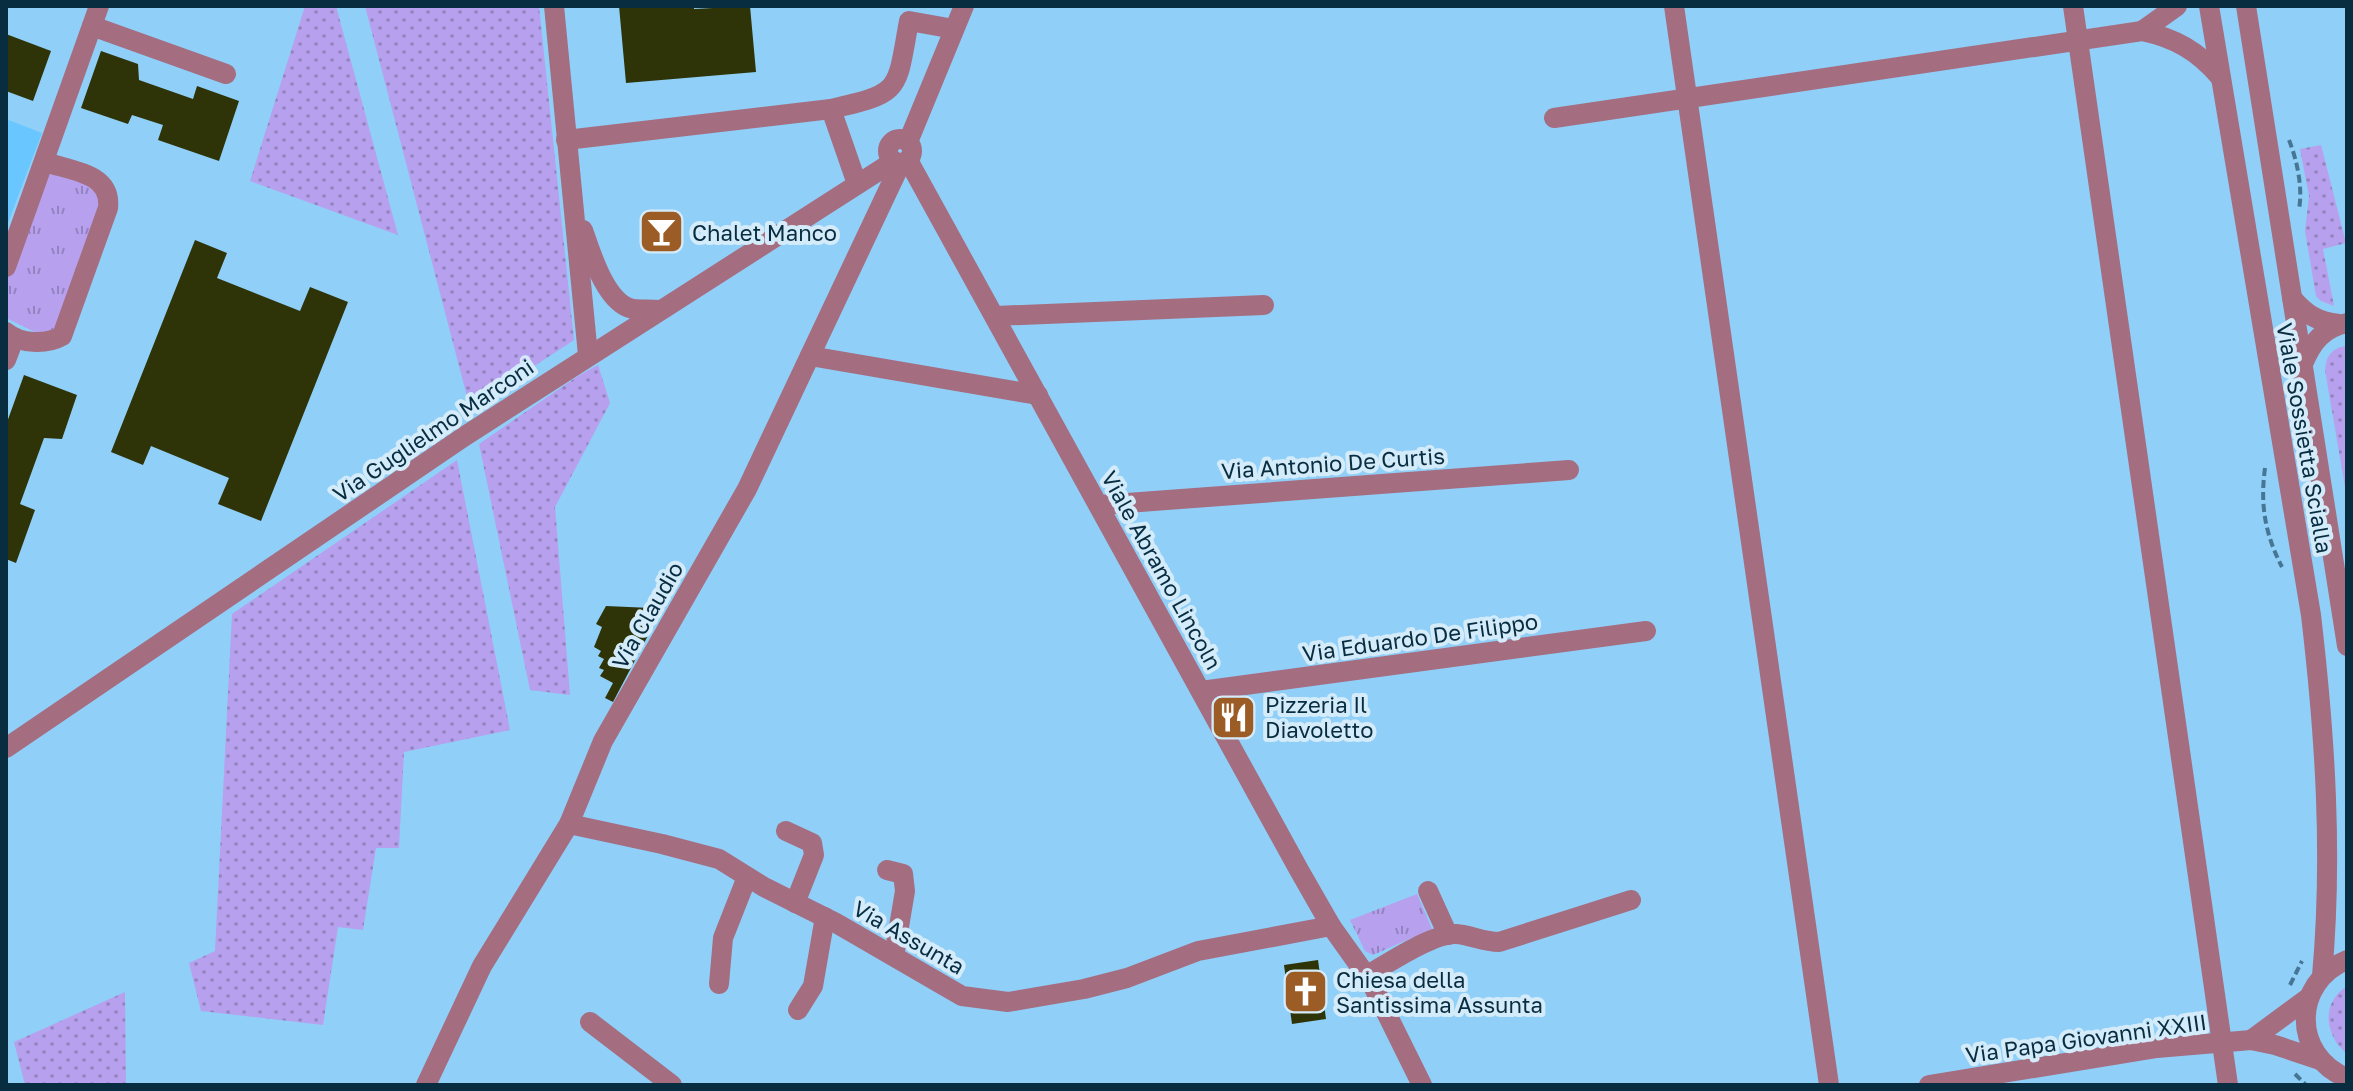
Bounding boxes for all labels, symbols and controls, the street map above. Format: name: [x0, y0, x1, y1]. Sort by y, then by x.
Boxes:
bar icon: Chalet Manco: [637, 208, 685, 256]
place label: Chalet Manco: [692, 219, 837, 246]
street label: Viale Sossietta Scialla: [2271, 321, 2339, 555]
street label: Via Guglielmo Marconi: [328, 353, 538, 507]
street label: Via Antonio De Curtis: [1220, 442, 1446, 484]
street label: Viale Abramo Lincoln: [1096, 466, 1228, 674]
street label: Via Claudio: [606, 557, 688, 673]
street label: Via Eduardo De Filippo: [1301, 607, 1539, 667]
place label: Pizzeria Il Diavoletto: [1265, 691, 1374, 743]
restaurant icon: Pizzeria Il Diavoletto: [1210, 693, 1258, 741]
street label: Via Assunta: [848, 894, 970, 980]
place label: Chiesa della Santissima Assunta: [1336, 966, 1543, 1018]
church icon: Chiesa della Santissima Assunta: [1281, 968, 1329, 1016]
street label: Via Papa Giovanni XXIII: [1964, 1008, 2208, 1068]

